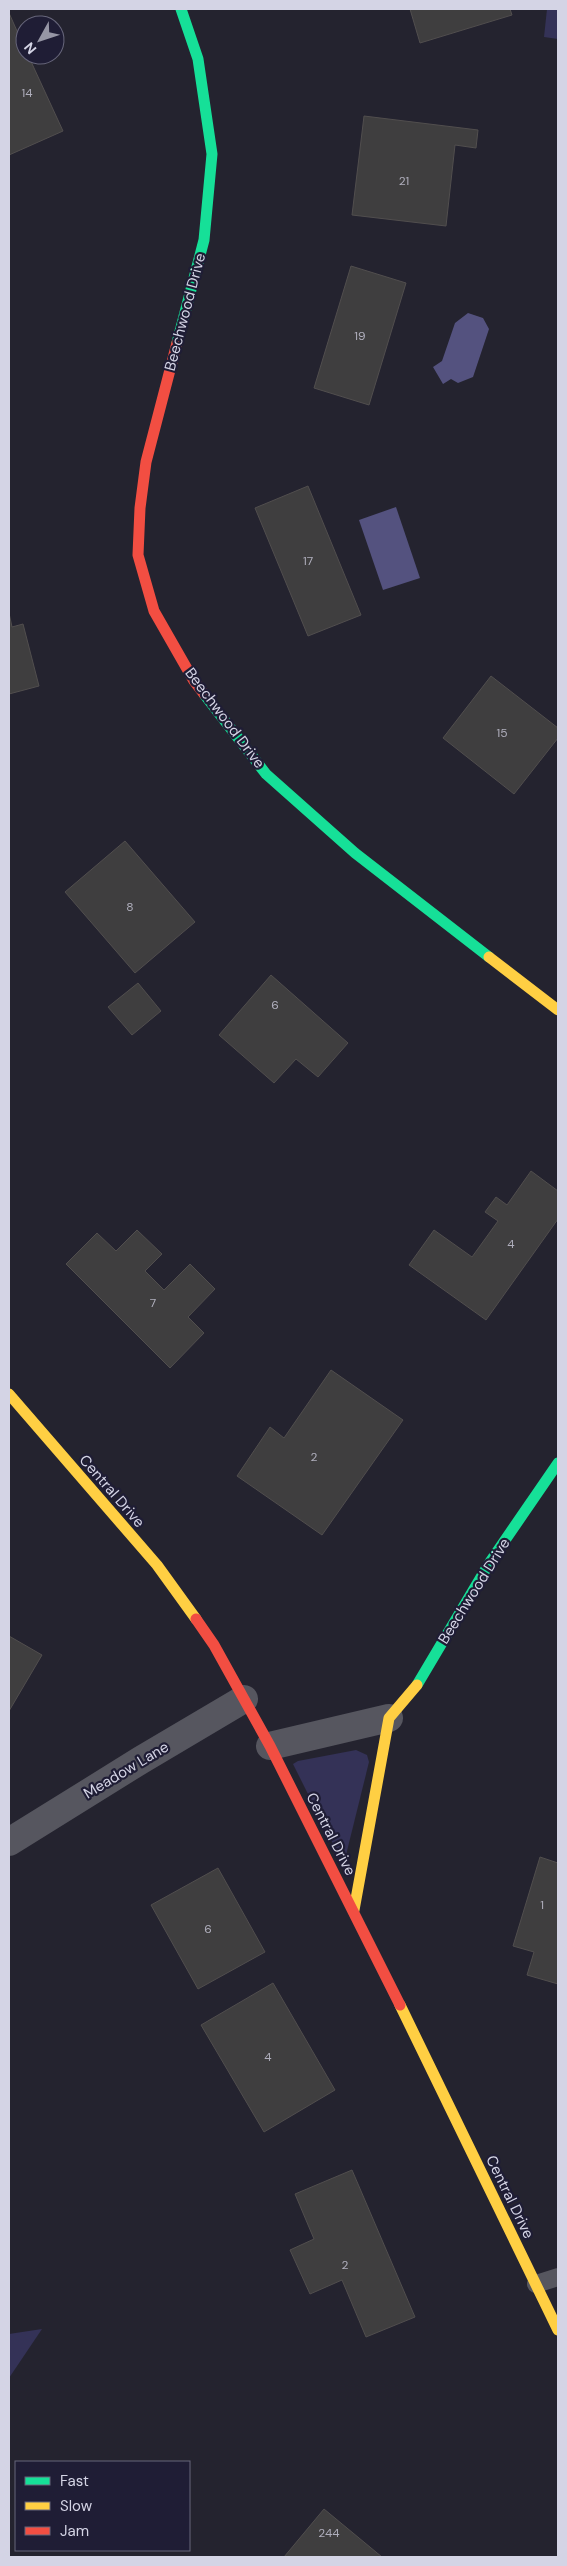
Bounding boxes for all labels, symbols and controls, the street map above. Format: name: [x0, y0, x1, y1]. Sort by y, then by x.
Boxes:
north arrow: [15, 15, 65, 65]
text: N: [20, 39, 40, 58]
house number: 14: [21, 85, 33, 101]
house number: 21: [399, 173, 409, 189]
street label: Beechwood Drive: [160, 251, 210, 373]
house number: 19: [354, 328, 366, 344]
house number: 17: [303, 553, 313, 569]
street label: Beechwood Drive: [181, 664, 269, 772]
house number: 15: [496, 725, 508, 741]
house number: 8: [126, 899, 134, 915]
house number: 6: [271, 997, 279, 1013]
house number: 4: [507, 1236, 515, 1252]
house number: 7: [150, 1295, 156, 1311]
house number: 2: [311, 1449, 318, 1465]
street label: Central Drive: [75, 1450, 149, 1532]
street label: Beechwood Drive: [433, 1534, 515, 1648]
street label: Meadow Lane: [80, 1737, 172, 1803]
street label: Central Drive: [302, 1789, 360, 1879]
house number: 1: [540, 1897, 544, 1913]
house number: 6: [204, 1921, 212, 1937]
house number: 4: [264, 2049, 272, 2065]
street label: Central Drive: [481, 2152, 539, 2242]
house number: 2: [342, 2257, 349, 2273]
legend: [15, 2461, 190, 2551]
text: Fast: [60, 2471, 89, 2491]
text: Slow: [60, 2496, 93, 2516]
text: Jam: [60, 2521, 89, 2541]
house number: 244: [318, 2525, 340, 2541]

